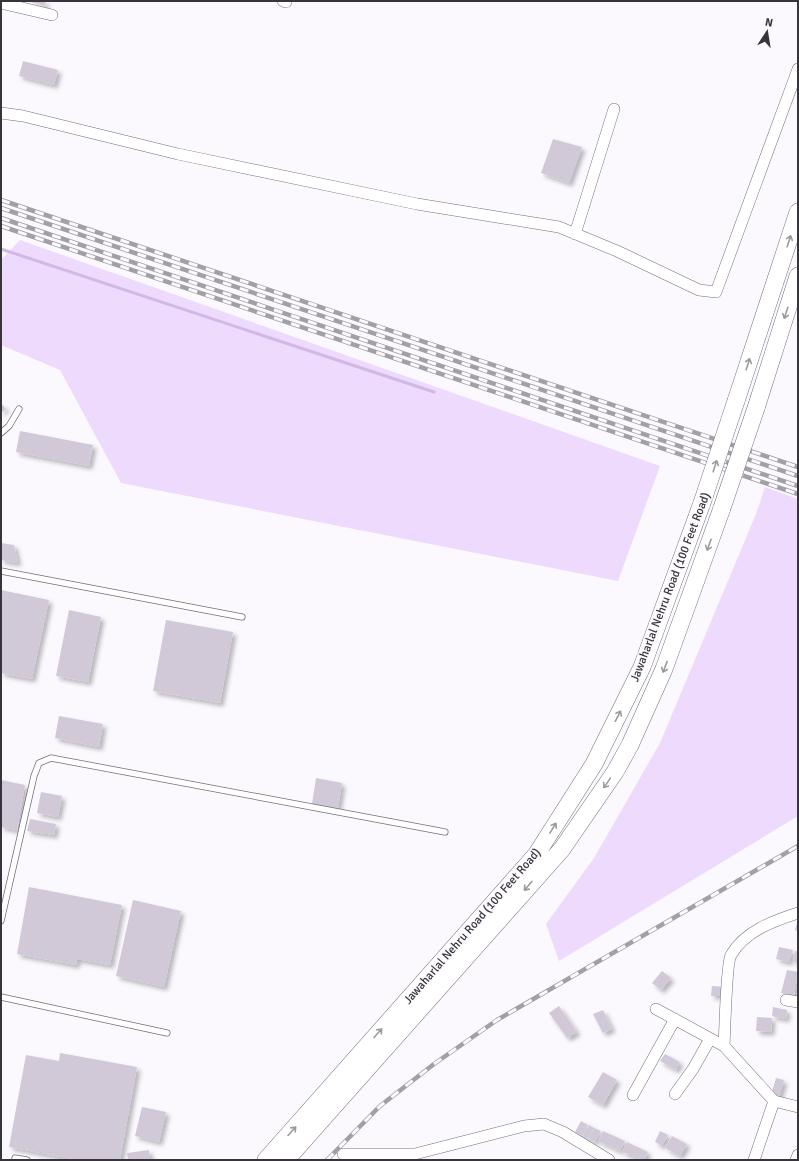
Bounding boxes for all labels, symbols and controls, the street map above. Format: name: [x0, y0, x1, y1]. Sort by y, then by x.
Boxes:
north arrow: [747, 12, 787, 52]
text: N: [764, 16, 774, 30]
one-way arrow: [785, 235, 793, 247]
one-way arrow: [782, 306, 789, 319]
one-way arrow: [745, 358, 752, 371]
one-way arrow: [711, 461, 719, 473]
street label: Jawaharlal Nehru Road (100 Feet Road): [627, 490, 714, 684]
one-way arrow: [705, 538, 713, 550]
one-way arrow: [661, 660, 668, 672]
one-way arrow: [615, 710, 622, 722]
one-way arrow: [603, 777, 611, 788]
one-way arrow: [549, 823, 557, 834]
street label: Jawaharlal Nehru Road (100 Feet Road): [401, 845, 544, 1007]
one-way arrow: [524, 881, 533, 891]
one-way arrow: [373, 1029, 382, 1039]
one-way arrow: [287, 1126, 296, 1136]

